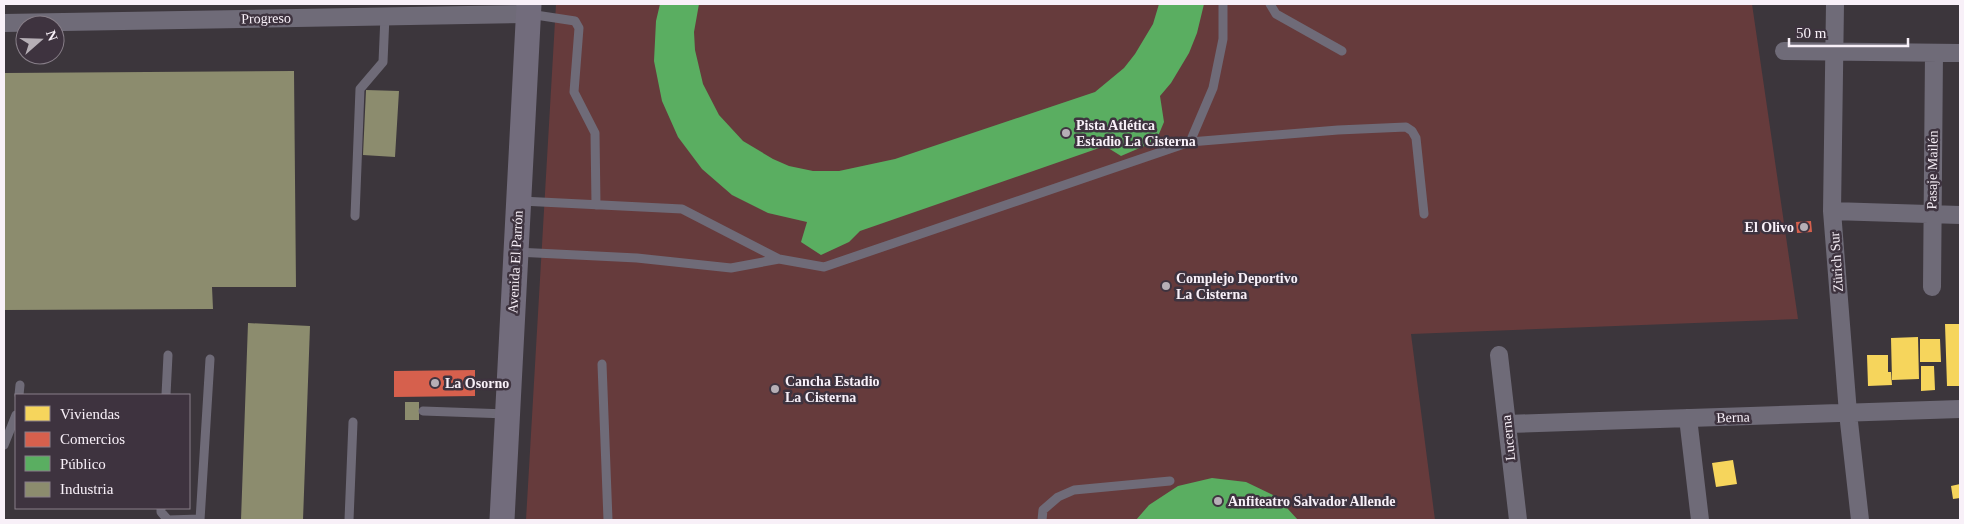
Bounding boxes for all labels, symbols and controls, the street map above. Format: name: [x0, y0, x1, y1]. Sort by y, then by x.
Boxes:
street label: Progreso: [241, 11, 291, 26]
north arrow: [15, 15, 65, 65]
scale bar: [1789, 15, 1908, 47]
text: 50 m: [1796, 25, 1827, 41]
text: N: [43, 28, 61, 43]
place label: Pista Atlética Estadio La Cisterna: [1076, 118, 1196, 149]
marker: Pista Atlética Estadio La Cisterna: [1060, 127, 1072, 139]
street label: Pasaje Mailén: [1924, 130, 1941, 210]
street label: Avenida El Parrón: [505, 210, 526, 314]
place label: El Olivo: [1745, 220, 1794, 235]
marker: El Olivo: [1798, 221, 1810, 233]
street label: Zürich Sur: [1827, 231, 1846, 293]
place label: Complejo Deportivo La Cisterna: [1176, 271, 1298, 302]
marker: Complejo Deportivo La Cisterna: [1160, 280, 1172, 292]
place label: Cancha Estadio La Cisterna: [785, 374, 880, 405]
place label: La Osorno: [445, 376, 509, 391]
marker: La Osorno: [429, 377, 441, 389]
marker: Cancha Estadio La Cisterna: [769, 383, 781, 395]
legend: [15, 394, 190, 509]
text: Viviendas: [60, 406, 120, 422]
street label: Berna: [1716, 409, 1751, 426]
street label: Lucerna: [1499, 414, 1518, 462]
text: Comercios: [60, 431, 125, 447]
text: Público: [60, 456, 106, 472]
text: Industria: [60, 481, 114, 497]
place label: Anfiteatro Salvador Allende: [1228, 494, 1396, 509]
marker: Anfiteatro Salvador Allende: [1212, 495, 1224, 507]

